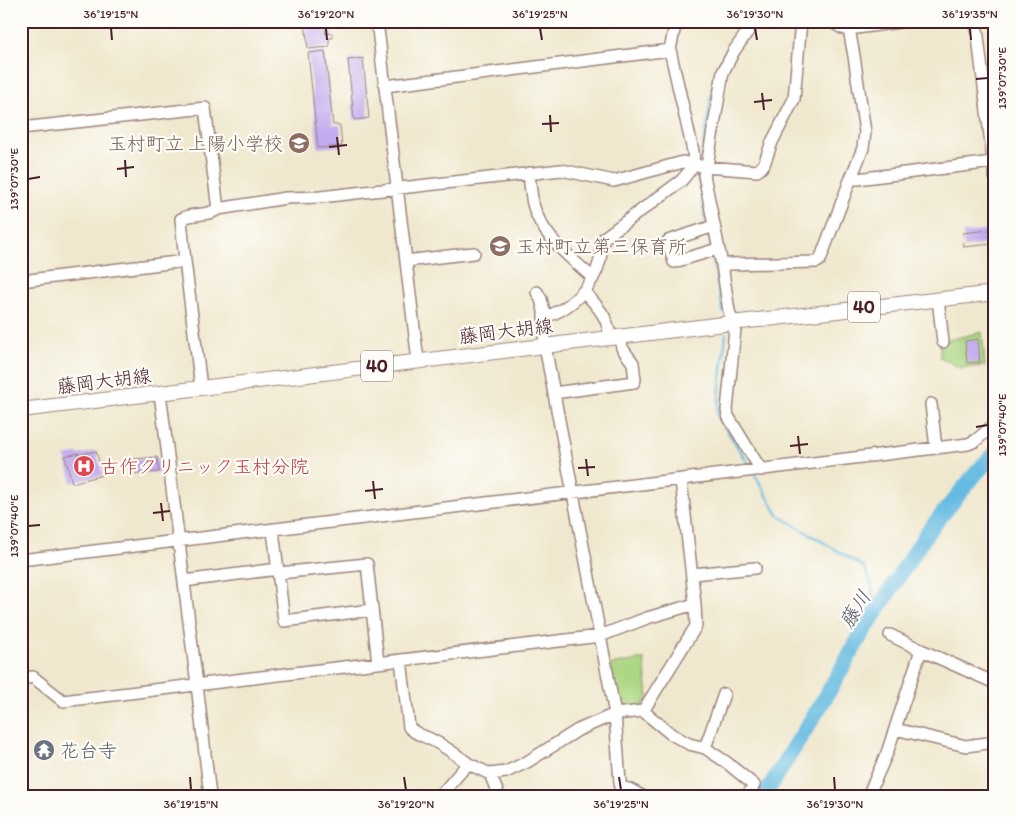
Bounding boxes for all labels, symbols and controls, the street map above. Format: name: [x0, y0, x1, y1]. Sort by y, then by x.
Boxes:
text: 36°19'15"N: [84, 7, 138, 21]
text: 36°19'20"N: [298, 7, 354, 21]
text: 36°19'25"N: [512, 7, 568, 21]
text: 36°19'30"N: [727, 7, 783, 21]
text: 36°19'35"N: [942, 7, 998, 21]
text: 139°07'30"E: [995, 46, 1009, 109]
school or university icon: 玉村町立 上陽小学校: [287, 131, 311, 155]
place label: 玉村町立 上陽小学校: [108, 132, 283, 155]
text: 139°07'30"E: [7, 147, 21, 210]
school or university icon: 玉村町立第三保育所: [488, 234, 512, 258]
place label: 玉村町立第三保育所: [516, 235, 687, 258]
road number: 40: [848, 292, 880, 322]
street label: 藤岡大胡線: [457, 314, 555, 348]
road number: 40: [361, 351, 393, 382]
street label: 藤岡大胡線: [55, 364, 153, 398]
text: 139°07'40"E: [995, 393, 1009, 457]
hospital icon: 古作クリニック玉村分院: [72, 454, 96, 478]
place label: 古作クリニック玉村分院: [100, 455, 309, 478]
text: 139°07'40"E: [7, 494, 21, 558]
water label: 藤川: [834, 586, 876, 632]
temple icon: 花台寺: [32, 738, 56, 762]
place label: 花台寺: [60, 739, 117, 762]
text: 36°19'15"N: [164, 797, 218, 811]
text: 36°19'20"N: [378, 797, 434, 811]
text: 36°19'25"N: [593, 797, 649, 811]
text: 36°19'30"N: [807, 797, 863, 811]

